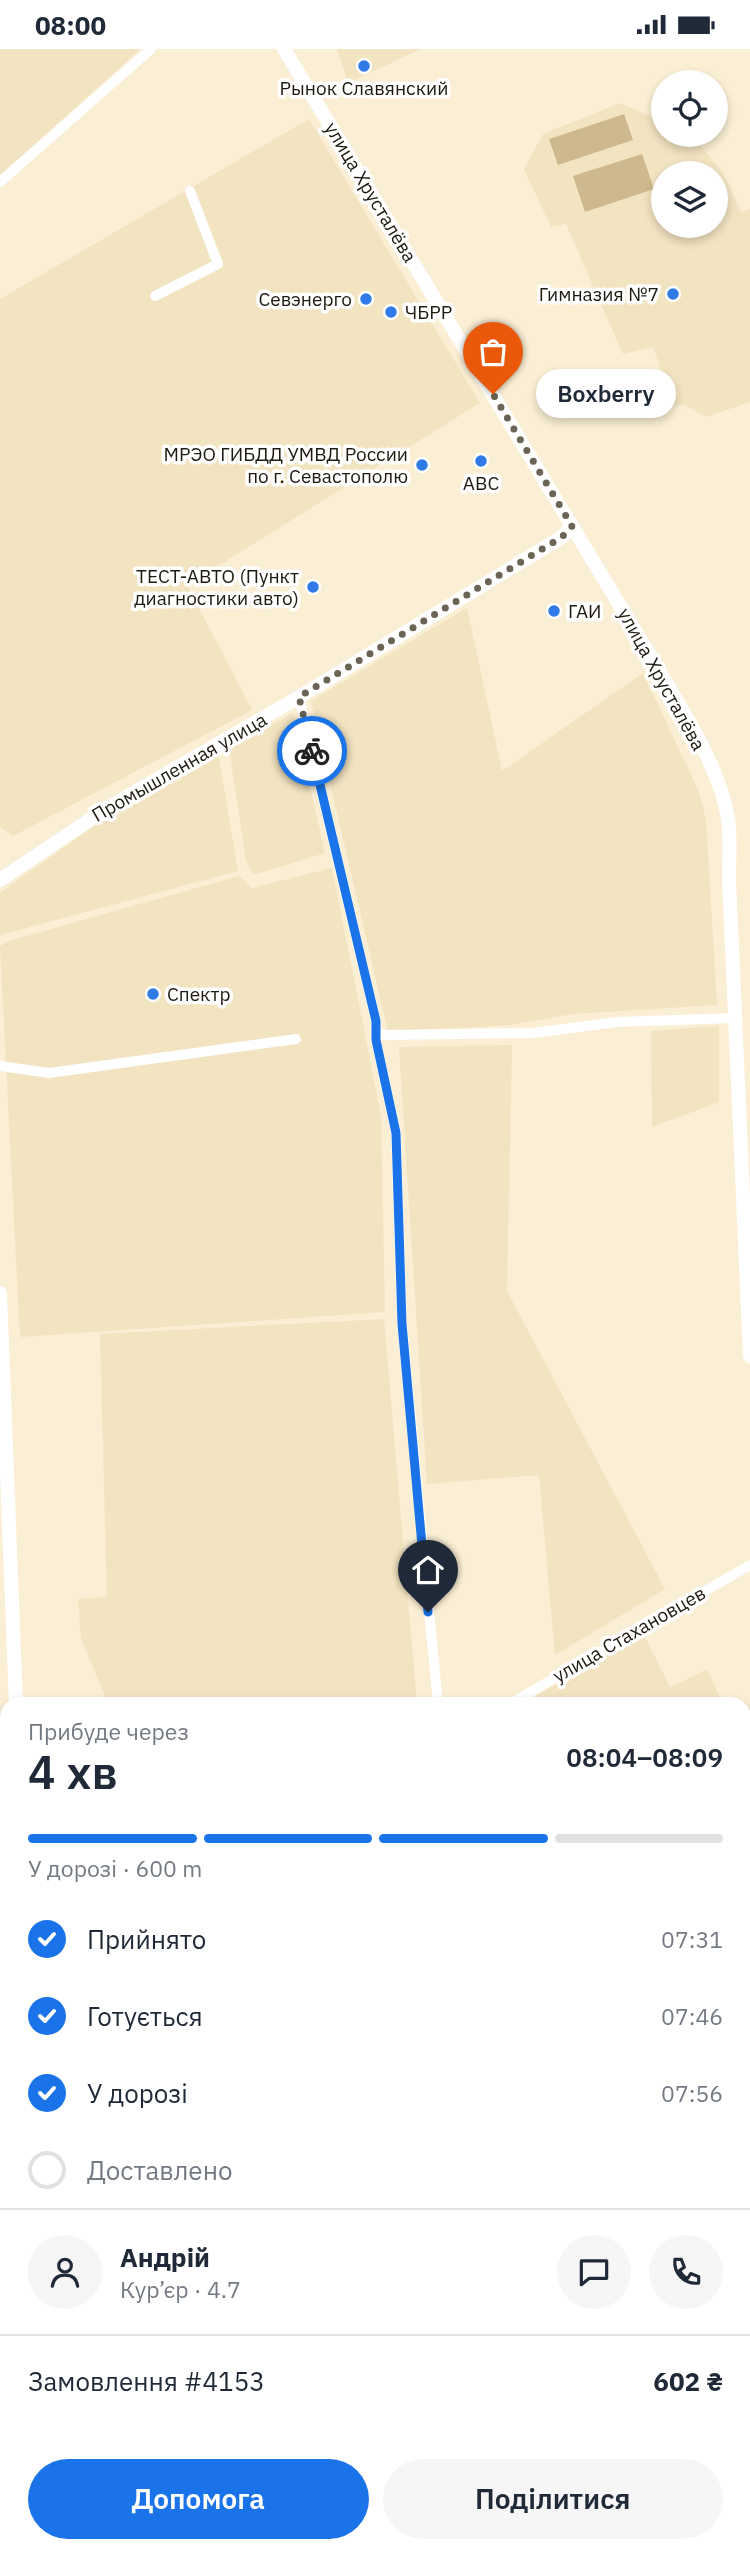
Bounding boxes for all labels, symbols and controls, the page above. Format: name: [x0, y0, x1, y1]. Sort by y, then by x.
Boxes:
text: 08:00: [35, 8, 106, 42]
marker: Рынок Славянский: [356, 58, 372, 74]
map controls: [651, 70, 728, 238]
button: locate: [651, 70, 728, 147]
place label: Рынок Славянский: [280, 76, 448, 100]
street label: улица Хрусталёва: [320, 118, 422, 266]
button: layers: [651, 161, 728, 238]
place label: Гимназия №7: [539, 282, 659, 306]
marker: Гимназия №7: [665, 286, 681, 302]
place label: Севэнерго: [258, 287, 352, 311]
marker: Севэнерго: [358, 291, 374, 307]
place label: ЧБРР: [405, 300, 452, 324]
marker: ЧБРР: [383, 304, 399, 320]
pin: [463, 322, 523, 394]
icon: bag: [474, 333, 512, 371]
callout: Boxberry: [535, 369, 675, 419]
text: Boxberry: [557, 378, 655, 408]
place label: МРЭО ГИБДД УМВД России по г. Севастополю: [164, 442, 408, 488]
marker: АВС: [473, 453, 489, 469]
marker: МРЭО ГИБДД УМВД России по г. Севастополю: [414, 457, 430, 473]
place label: АВС: [463, 471, 499, 495]
place label: ТЕСТ-АВТО (Пункт диагностики авто): [134, 564, 299, 610]
marker: ТЕСТ-АВТО (Пункт диагностики авто): [305, 579, 321, 595]
place label: ГАИ: [568, 599, 602, 623]
marker: ГАИ: [546, 603, 562, 619]
street label: улица Хрусталёва: [613, 603, 711, 755]
street label: Промышленная улица: [87, 707, 271, 827]
courier: [277, 716, 347, 786]
icon: bike: [293, 732, 331, 770]
place label: Спектр: [167, 982, 231, 1006]
marker: Спектр: [145, 986, 161, 1002]
pin: [398, 1540, 458, 1612]
icon: home: [409, 1551, 447, 1589]
street label: улица Стахановцев: [548, 1580, 710, 1688]
text: Прибуде через: [28, 1716, 189, 1746]
text: 08:04–08:09: [566, 1740, 723, 1774]
text: 4 хв: [28, 1742, 118, 1802]
text: У дорозі · 600 m: [28, 1853, 202, 1883]
icon: check: [28, 1920, 66, 1958]
text: Прийнято: [87, 1922, 206, 1956]
text: 07:31: [661, 1924, 723, 1954]
icon: check: [28, 1997, 66, 2035]
text: Готується: [87, 1999, 203, 2033]
text: 07:46: [661, 2001, 723, 2031]
icon: check: [28, 2074, 66, 2112]
text: У дорозі: [87, 2076, 188, 2110]
text: 07:56: [661, 2078, 723, 2108]
text: Доставлено: [87, 2153, 233, 2187]
button: person: [28, 2235, 102, 2309]
button: chat: [557, 2235, 631, 2309]
button: phone: [649, 2235, 723, 2309]
text: Андрій: [120, 2240, 210, 2274]
text: Кур’єр · 4.7: [120, 2274, 241, 2304]
text: Замовлення #4153: [28, 2364, 265, 2398]
text: 602 ₴: [653, 2364, 723, 2398]
button: Допомога: [28, 2459, 369, 2539]
button: Поділитися: [383, 2459, 723, 2539]

